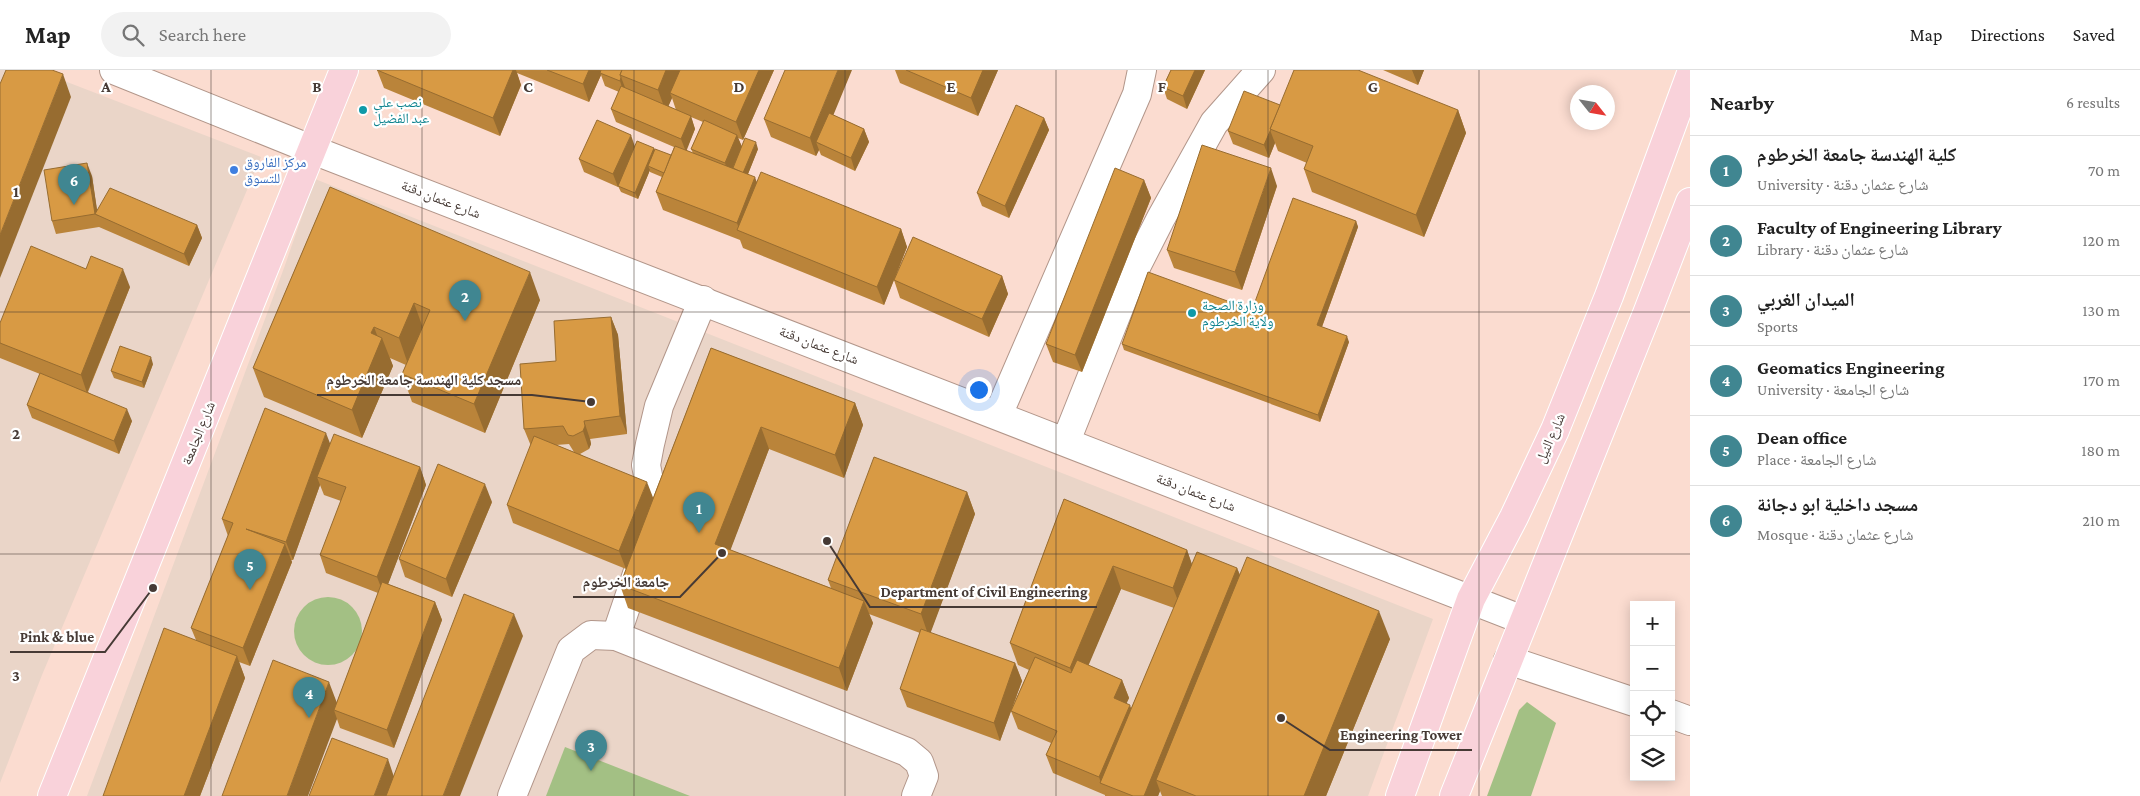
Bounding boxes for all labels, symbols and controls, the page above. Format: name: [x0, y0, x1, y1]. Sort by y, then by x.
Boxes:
search box: [101, 12, 451, 57]
text: Map: [25, 21, 71, 48]
icon: search: [119, 21, 147, 49]
text: Search here: [159, 24, 246, 45]
text: Map: [1910, 25, 1942, 45]
text: Directions: [1970, 25, 2045, 45]
text: Saved: [2073, 25, 2115, 45]
text: A: [100, 78, 111, 95]
text: B: [312, 78, 322, 95]
text: C: [523, 78, 533, 95]
text: D: [733, 78, 745, 95]
text: E: [946, 78, 956, 95]
text: F: [1158, 78, 1167, 95]
text: G: [1368, 78, 1378, 95]
north arrow: [1570, 85, 1615, 130]
text: Nearby: [1710, 91, 1774, 115]
place label: نصب علي عبد الفضيل: [373, 94, 429, 127]
text: 6 results: [2066, 94, 2120, 111]
marker: نصب علي عبد الفضيل: [357, 104, 369, 116]
text: كلية الهندسة جامعة الخرطوم: [1757, 144, 1956, 165]
place label: مركز الفاروق للتسوق: [244, 154, 306, 187]
text: 1: [1723, 162, 1729, 179]
text: 70 m: [2088, 162, 2120, 179]
pin: 6: [58, 164, 90, 205]
marker: مركز الفاروق للتسوق: [228, 164, 240, 176]
text: University · شارع عثمان دقنة: [1757, 176, 1928, 193]
street label: شارع عثمان دقنة: [398, 177, 483, 223]
text: 1: [13, 183, 19, 200]
text: Faculty of Engineering Library: [1757, 217, 2002, 238]
text: 2: [1722, 232, 1730, 249]
text: 120 m: [2082, 232, 2120, 249]
text: Library · شارع عثمان دقنة: [1757, 241, 1909, 258]
pin: 2: [449, 280, 481, 321]
text: الميدان الغربي: [1757, 289, 1855, 310]
place label: وزارة الصحة ولاية الخرطوم: [1202, 297, 1273, 331]
text: 3: [1722, 302, 1730, 319]
text: 130 m: [2082, 302, 2120, 319]
marker: وزارة الصحة ولاية الخرطوم: [1186, 307, 1198, 319]
text: Sports: [1757, 318, 1798, 335]
street label: شارع عثمان دقنة: [776, 323, 861, 369]
text: Geomatics Engineering: [1757, 357, 1945, 378]
callout: مسجد كلية الهندسة جامعة الخرطوم: [317, 365, 532, 395]
text: مسجد كلية الهندسة جامعة الخرطوم: [327, 372, 521, 390]
text: 4: [1722, 372, 1730, 389]
text: 170 m: [2083, 372, 2120, 389]
your location: [966, 377, 992, 403]
text: University · شارع الجامعة: [1757, 381, 1909, 398]
street label: شارع الجامعة: [178, 399, 220, 468]
street label: شارع النيل: [1532, 411, 1570, 466]
text: 2: [12, 425, 20, 442]
text: Dean office: [1757, 427, 1847, 448]
text: 5: [1722, 442, 1730, 459]
text: 180 m: [2081, 442, 2120, 459]
text: Place · شارع الجامعة: [1757, 451, 1877, 468]
street label: شارع عثمان دقنة: [1153, 470, 1238, 516]
pin: 1: [683, 492, 715, 533]
text: مسجد داخلية ابو دجانة: [1757, 494, 1918, 515]
text: 6: [1722, 512, 1730, 529]
text: 210 m: [2082, 512, 2120, 529]
text: Mosque · شارع عثمان دقنة: [1757, 526, 1914, 543]
pin: 5: [234, 549, 266, 590]
callout: جامعة الخرطوم: [573, 567, 680, 597]
text: جامعة الخرطوم: [583, 574, 669, 592]
callout: Department of Civil Engineering: [870, 577, 1097, 607]
text: Department of Civil Engineering: [880, 584, 1088, 600]
map controls: [1630, 601, 1675, 781]
button: +: [1630, 601, 1675, 646]
callout: Pink & blue: [10, 622, 105, 652]
text: Pink & blue: [20, 629, 94, 645]
button: −: [1630, 646, 1675, 691]
text: 3: [12, 667, 20, 684]
pin: 4: [293, 677, 325, 718]
button: locate: [1630, 691, 1675, 736]
callout: Engineering Tower: [1330, 720, 1472, 750]
text: Engineering Tower: [1340, 727, 1462, 743]
pin: 3: [575, 730, 607, 771]
button: layers: [1630, 736, 1675, 781]

